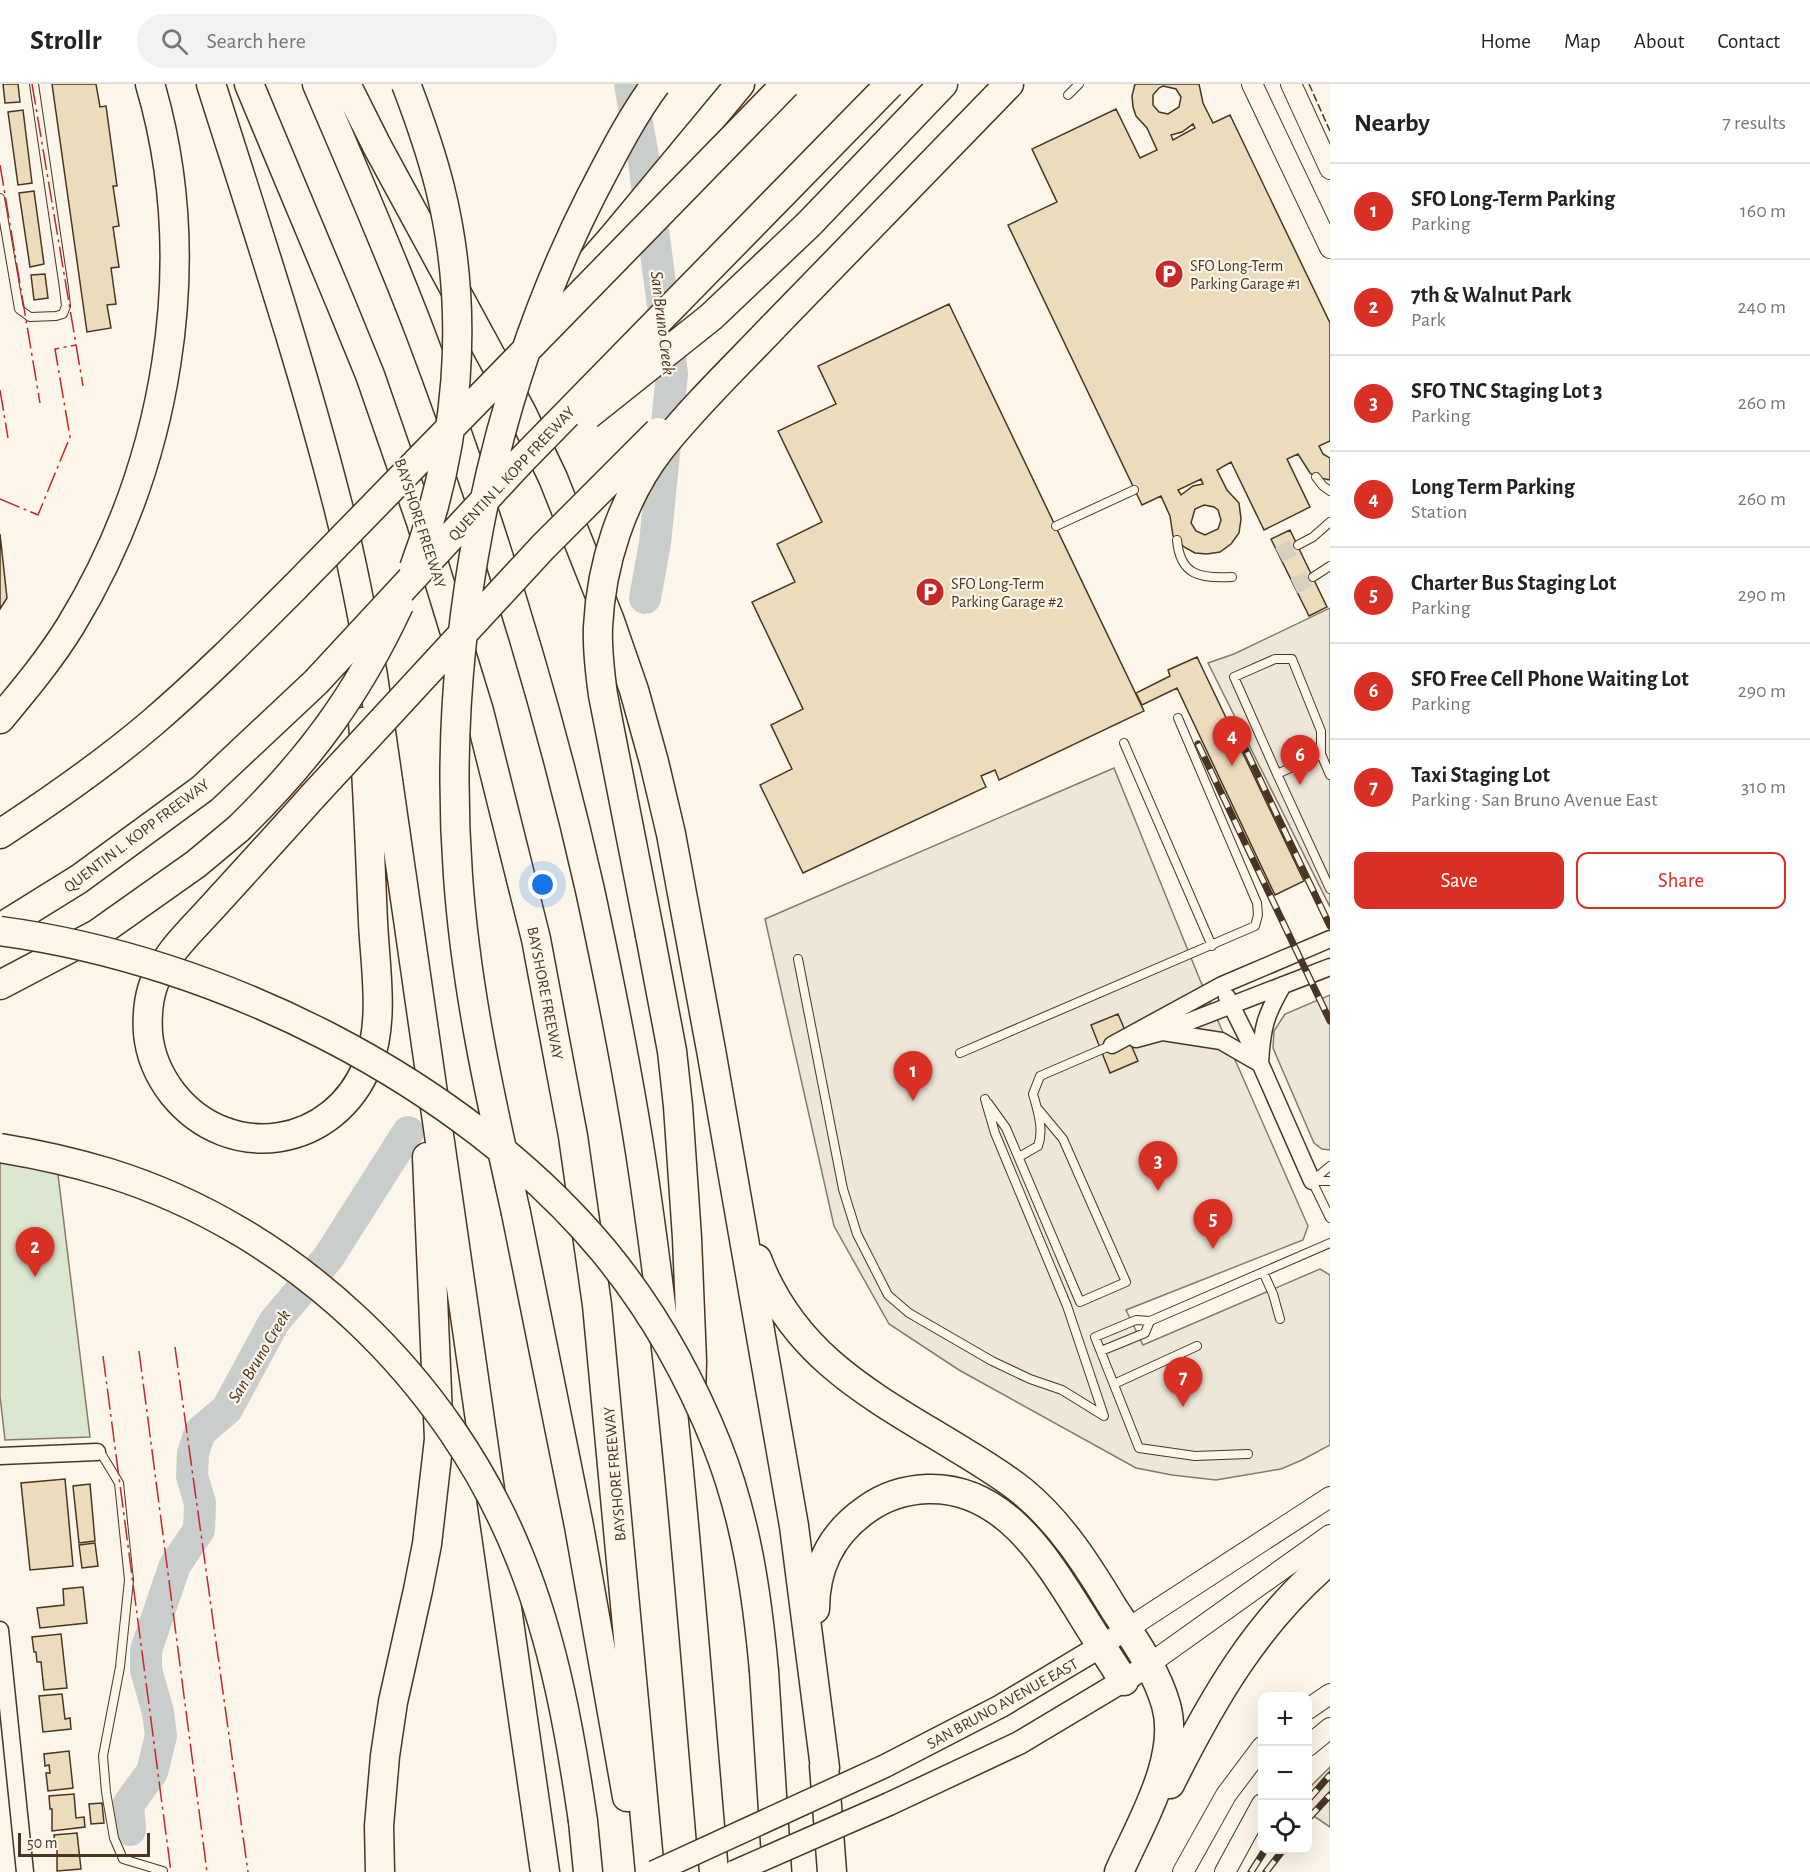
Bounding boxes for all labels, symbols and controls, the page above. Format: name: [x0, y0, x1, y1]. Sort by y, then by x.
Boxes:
search box: [137, 14, 557, 68]
icon: search: [158, 25, 191, 58]
text: Strollr: [30, 27, 101, 55]
text: Search here: [206, 30, 306, 52]
text: Home: [1480, 31, 1531, 52]
text: Map: [1564, 31, 1601, 52]
text: About: [1634, 31, 1684, 52]
text: Contact: [1717, 31, 1780, 52]
text: Nearby: [1354, 110, 1430, 136]
text: 7 results: [1722, 113, 1786, 133]
text: SFO Long-Term Parking: [1411, 188, 1615, 210]
text: 1: [1370, 201, 1377, 221]
text: 160 m: [1740, 201, 1786, 221]
text: Parking: [1411, 214, 1470, 234]
parking icon: SFO Long-Term Parking Garage #1: [1153, 258, 1185, 290]
place label: SFO Long-Term Parking Garage #1: [1190, 258, 1301, 292]
water label: San Bruno Creek: [647, 270, 677, 376]
text: 7th & Walnut Park: [1411, 284, 1571, 306]
text: 2: [1369, 297, 1378, 317]
text: 240 m: [1737, 297, 1786, 317]
text: Park: [1411, 310, 1446, 330]
text: SFO TNC Staging Lot 3: [1411, 380, 1602, 402]
text: 3: [1369, 393, 1378, 413]
text: 260 m: [1738, 393, 1786, 413]
street label: QUENTIN L. KOPP FREEWAY: [445, 403, 579, 545]
text: Parking: [1411, 406, 1470, 426]
street label: BAYSHORE FREEWAY: [392, 457, 449, 591]
text: Long Term Parking: [1411, 476, 1575, 498]
text: 4: [1368, 489, 1379, 509]
text: 260 m: [1738, 489, 1786, 509]
text: Station: [1411, 502, 1467, 522]
text: Charter Bus Staging Lot: [1411, 572, 1616, 594]
parking icon: SFO Long-Term Parking Garage #2: [914, 576, 946, 608]
place label: SFO Long-Term Parking Garage #2: [951, 576, 1064, 610]
text: 5: [1369, 585, 1378, 605]
text: 290 m: [1738, 585, 1786, 605]
text: Parking: [1411, 598, 1470, 618]
text: SFO Free Cell Phone Waiting Lot: [1411, 668, 1689, 690]
text: 6: [1369, 681, 1378, 701]
text: 290 m: [1738, 681, 1786, 701]
text: Parking: [1411, 694, 1470, 714]
pin: 4: [1212, 716, 1252, 766]
pin: 6: [1280, 736, 1320, 785]
text: Taxi Staging Lot: [1411, 764, 1550, 786]
street label: QUENTIN L. KOPP FREEWAY: [61, 776, 213, 896]
text: 7: [1369, 777, 1378, 797]
text: 310 m: [1741, 777, 1786, 797]
text: Parking · San Bruno Avenue East: [1411, 790, 1658, 810]
button: Save: [1354, 852, 1564, 909]
button: Share: [1576, 852, 1786, 909]
your location: [528, 870, 557, 899]
street label: BAYSHORE FREEWAY: [524, 925, 566, 1062]
pin: 1: [894, 1052, 932, 1101]
pin: 3: [1138, 1142, 1178, 1191]
pin: 5: [1194, 1200, 1232, 1249]
pin: 2: [15, 1228, 54, 1277]
water label: San Bruno Creek: [225, 1307, 295, 1406]
pin: 7: [1164, 1358, 1202, 1407]
street label: BAYSHORE FREEWAY: [601, 1405, 629, 1542]
street label: SAN BRUNO AVENUE EAST: [924, 1656, 1081, 1752]
map controls: [1258, 1692, 1312, 1854]
button: +: [1258, 1692, 1312, 1746]
button: −: [1258, 1746, 1312, 1800]
button: locate: [1258, 1800, 1312, 1854]
scale bar: [18, 1830, 150, 1858]
text: 50 m: [27, 1835, 58, 1851]

